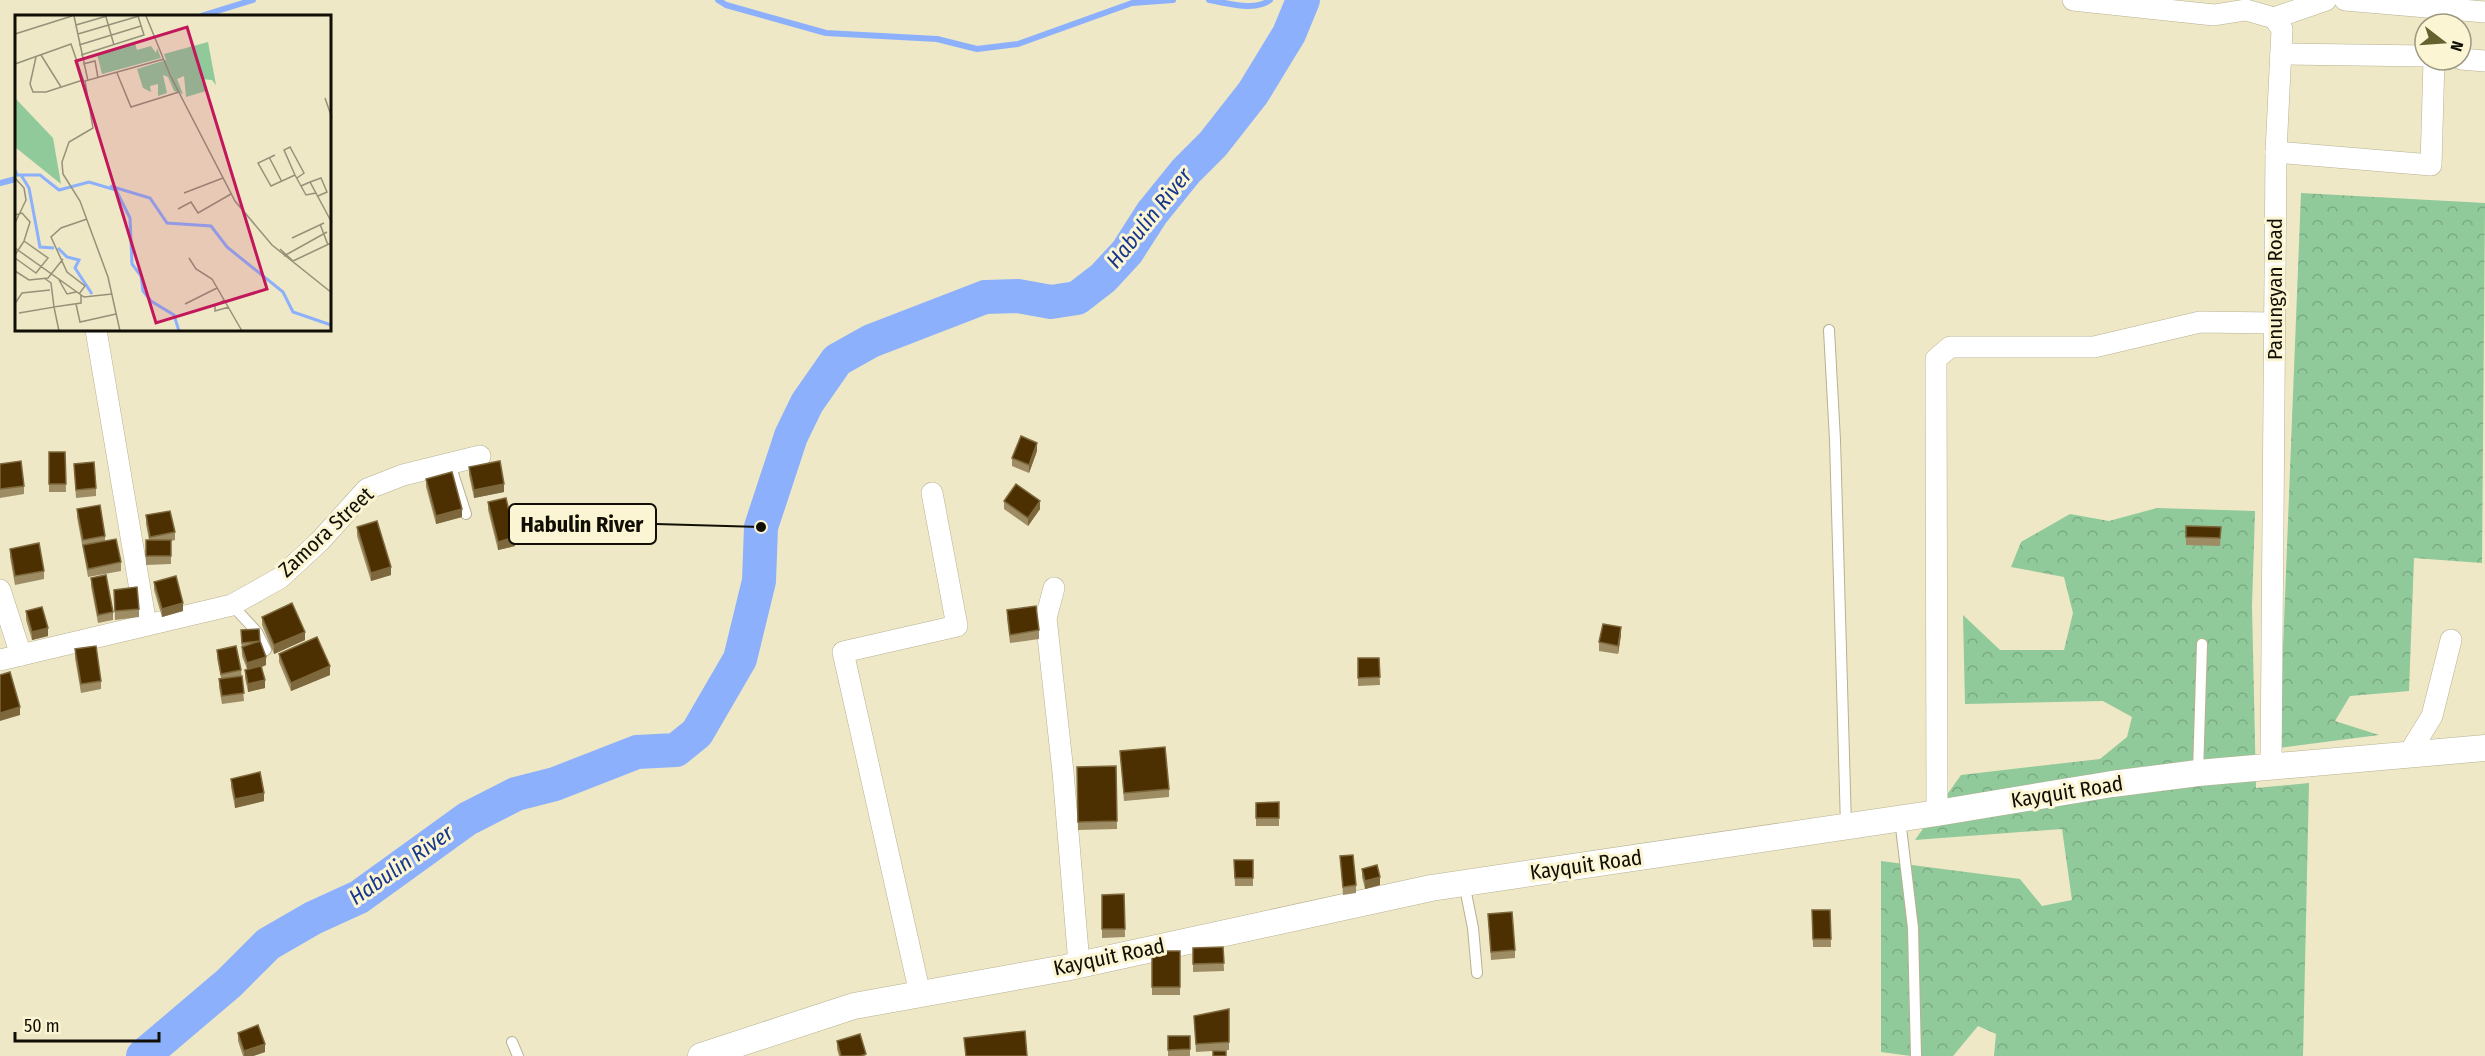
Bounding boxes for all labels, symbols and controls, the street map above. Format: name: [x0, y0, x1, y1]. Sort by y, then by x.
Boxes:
north arrow: [2413, 12, 2473, 72]
inset map: [15, 15, 332, 332]
text: N: [2446, 39, 2467, 54]
water label: Habulin River: [1101, 161, 1198, 273]
street label: Panungyan Road: [2262, 218, 2288, 360]
street label: Zamora Street: [273, 481, 379, 583]
callout: Habulin River: [509, 504, 656, 544]
text: Habulin River: [521, 511, 644, 538]
street label: Kayquit Road: [2009, 770, 2125, 814]
water label: Habulin River: [344, 819, 459, 911]
street label: Kayquit Road: [1528, 844, 1644, 886]
street label: Kayquit Road: [1051, 933, 1167, 981]
scale bar: [15, 1005, 159, 1043]
text: 50 m: [24, 1015, 60, 1037]

